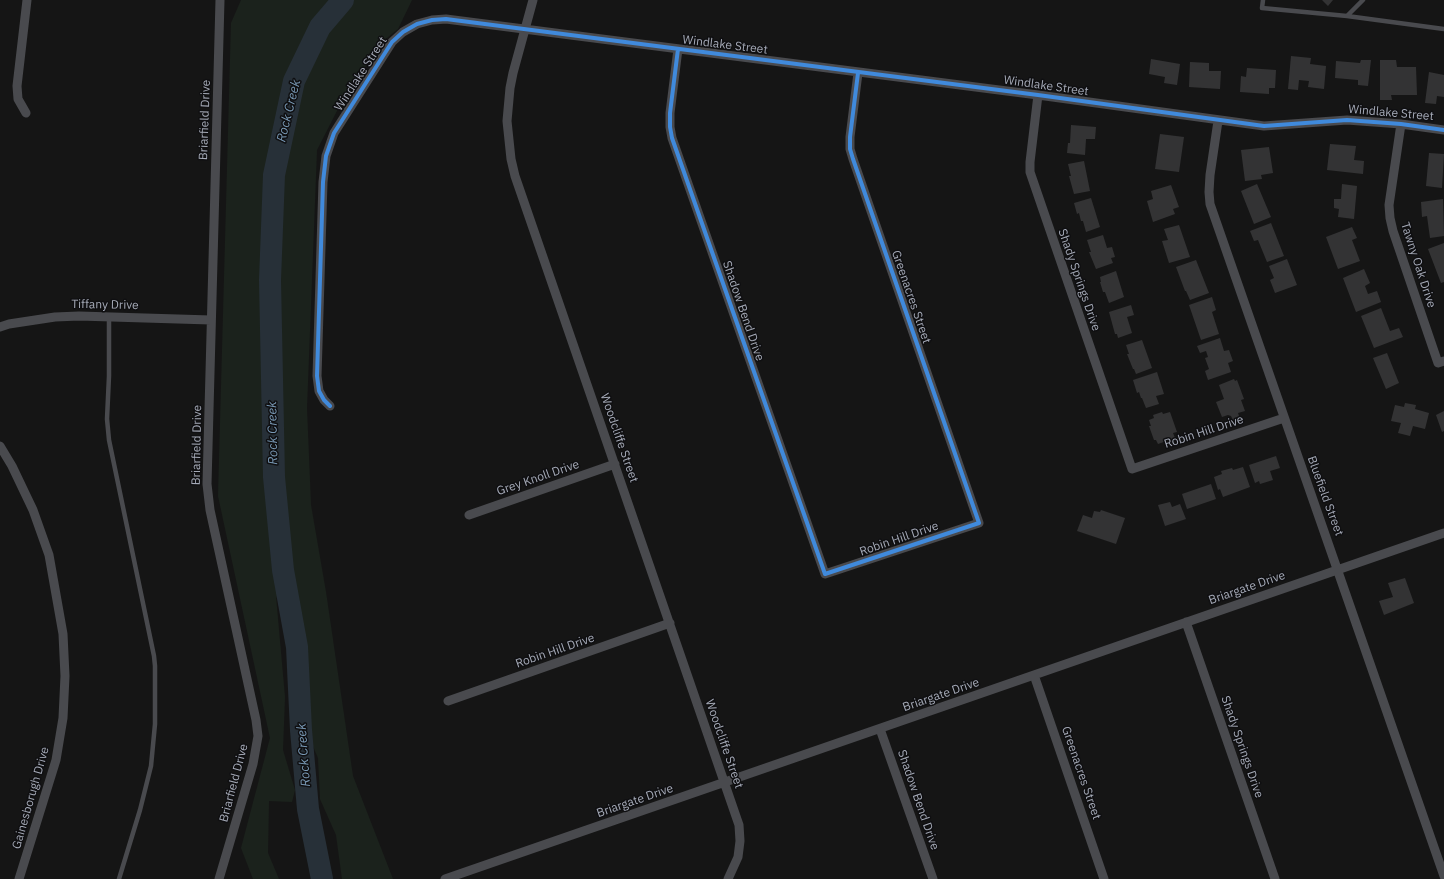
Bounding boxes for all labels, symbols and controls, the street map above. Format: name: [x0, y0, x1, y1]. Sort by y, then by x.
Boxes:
street label: Windlake Street: [682, 33, 768, 57]
street label: Windlake Street: [332, 34, 390, 114]
street label: Windlake Street: [1003, 73, 1089, 99]
water label: Rock Creek: [274, 78, 304, 144]
street label: Briarfield Drive: [196, 80, 214, 160]
street label: Windlake Street: [1348, 102, 1434, 124]
street label: Tawny Oak Drive: [1397, 220, 1439, 310]
street label: Shady Springs Drive: [1055, 227, 1103, 333]
street label: Greenacres Street: [888, 248, 934, 346]
street label: Shadow Bend Drive: [719, 259, 767, 363]
street label: Tiffany Drive: [71, 297, 139, 313]
street label: Woodcliffe Street: [597, 392, 641, 484]
water label: Rock Creek: [265, 401, 281, 465]
street label: Briarfield Drive: [189, 405, 205, 485]
street label: Robin Hill Drive: [1163, 412, 1245, 452]
street label: Bluefield Street: [1304, 454, 1346, 538]
street label: Grey Knoll Drive: [495, 457, 581, 499]
street label: Robin Hill Drive: [858, 519, 940, 559]
street label: Briargate Drive: [1207, 568, 1287, 608]
street label: Robin Hill Drive: [514, 631, 596, 671]
street label: Briargate Drive: [901, 675, 981, 715]
street label: Shady Springs Drive: [1218, 694, 1266, 800]
street label: Woodcliffe Street: [702, 698, 746, 790]
water label: Rock Creek: [294, 723, 314, 787]
street label: Greenacres Street: [1058, 724, 1104, 822]
street label: Briarfield Drive: [217, 742, 251, 824]
street label: Gainesborugh Drive: [10, 745, 52, 851]
street label: Shadow Bend Drive: [894, 748, 942, 852]
street label: Briargate Drive: [595, 781, 675, 821]

